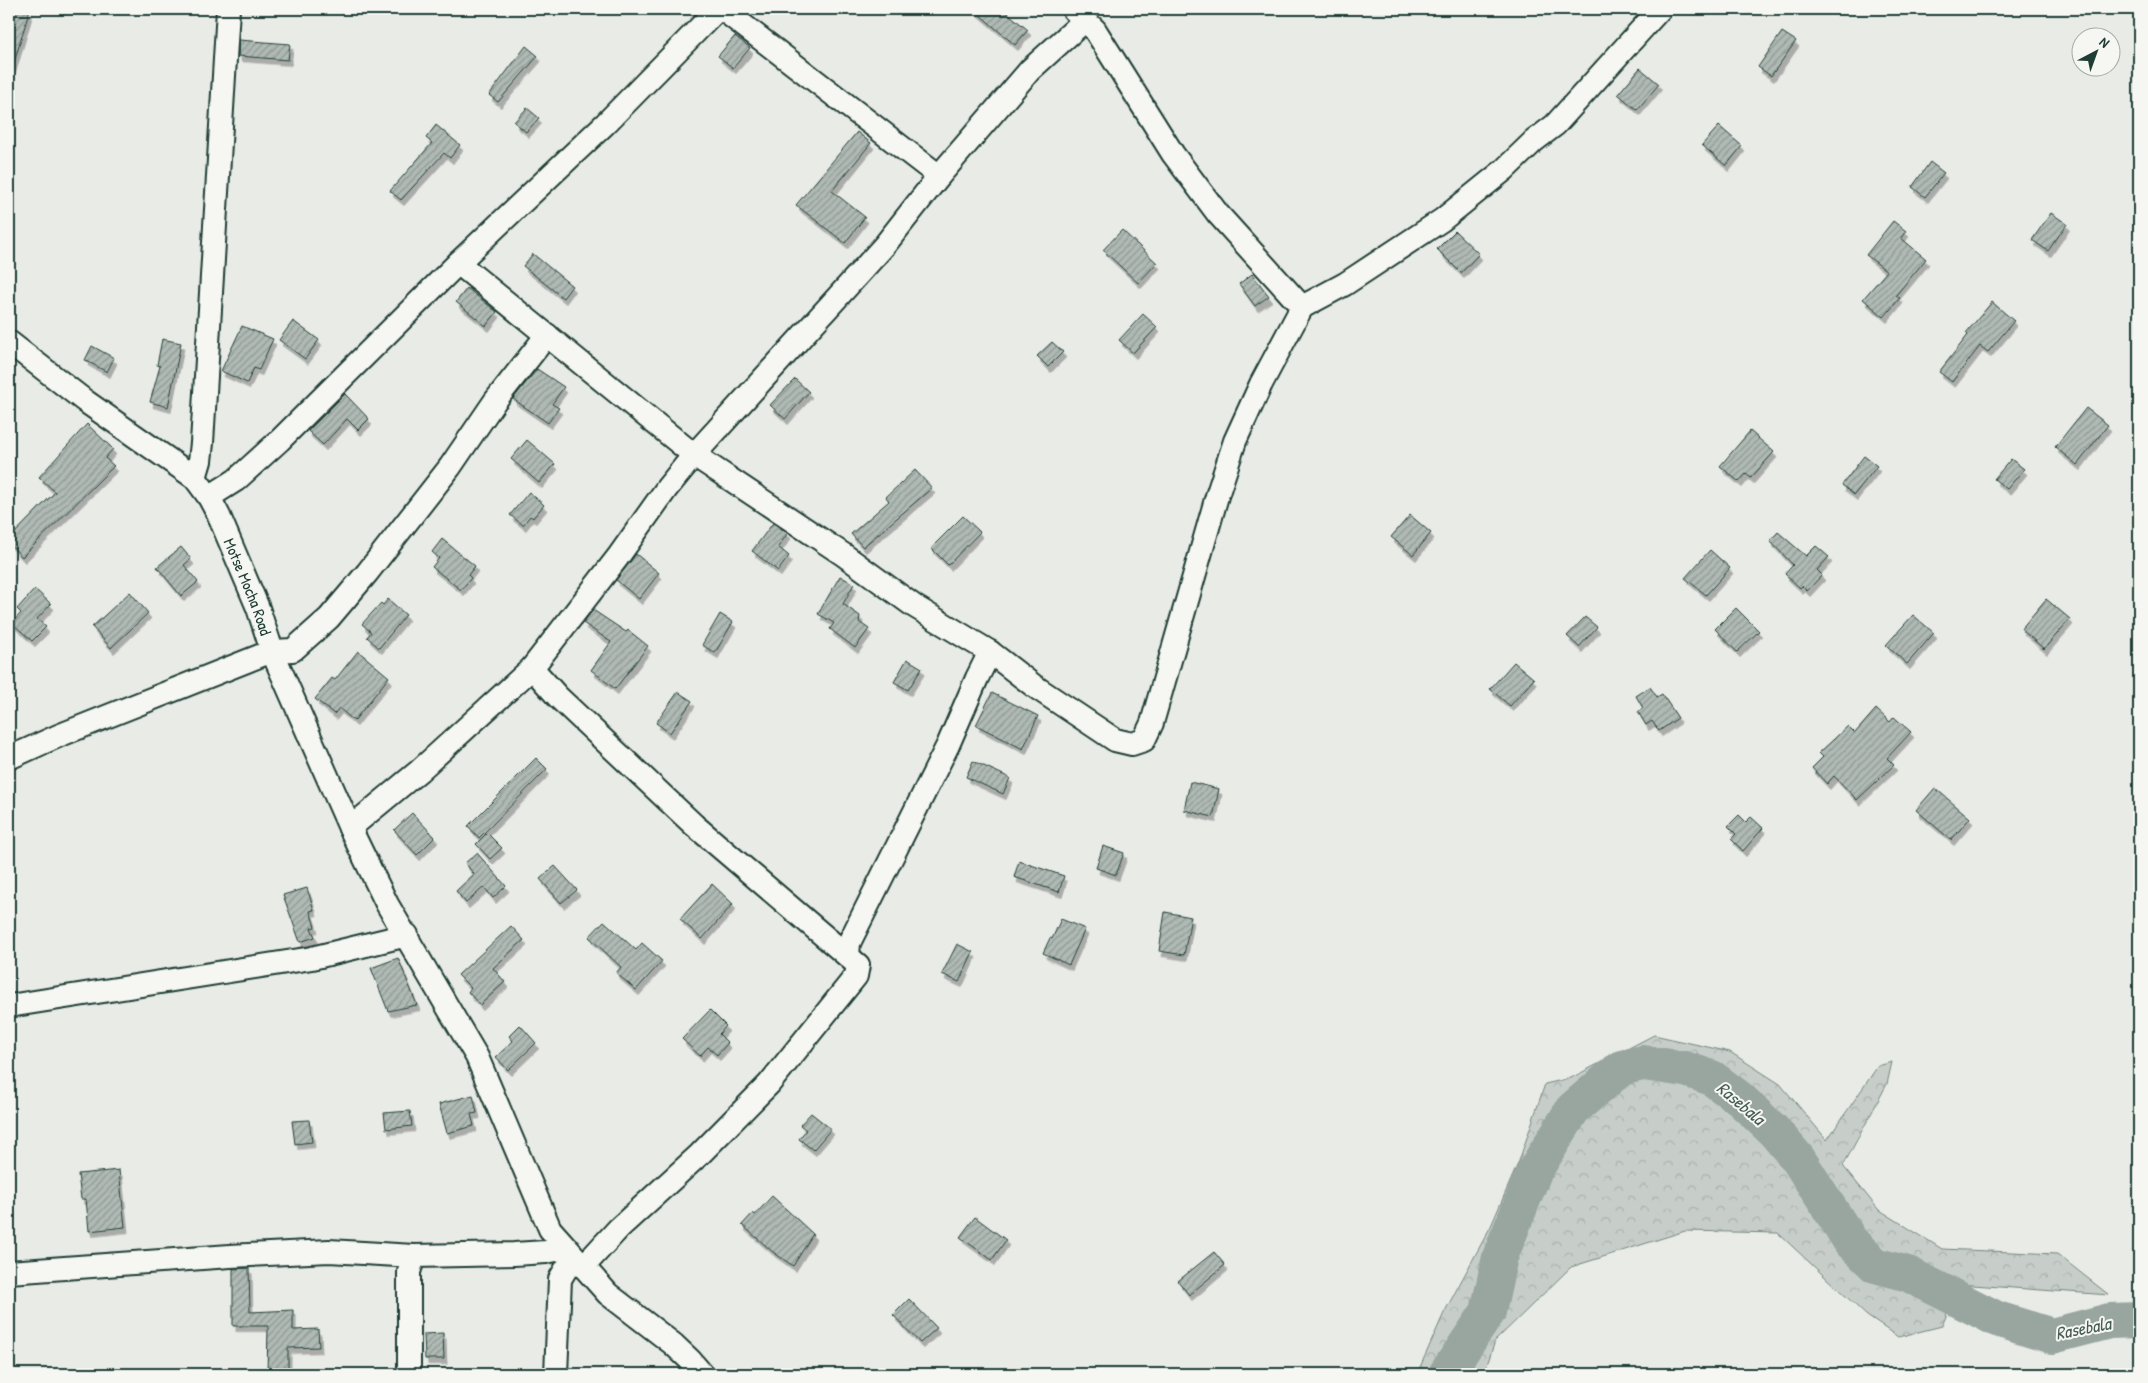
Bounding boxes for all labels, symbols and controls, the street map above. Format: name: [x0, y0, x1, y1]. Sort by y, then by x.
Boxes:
north arrow: [2070, 28, 2120, 78]
text: N: [2096, 32, 2114, 52]
street label: Motse Mocha Road: [219, 535, 277, 638]
water label: Rasebala: [1712, 1076, 1772, 1132]
water label: Rasebala: [2053, 1310, 2115, 1346]

